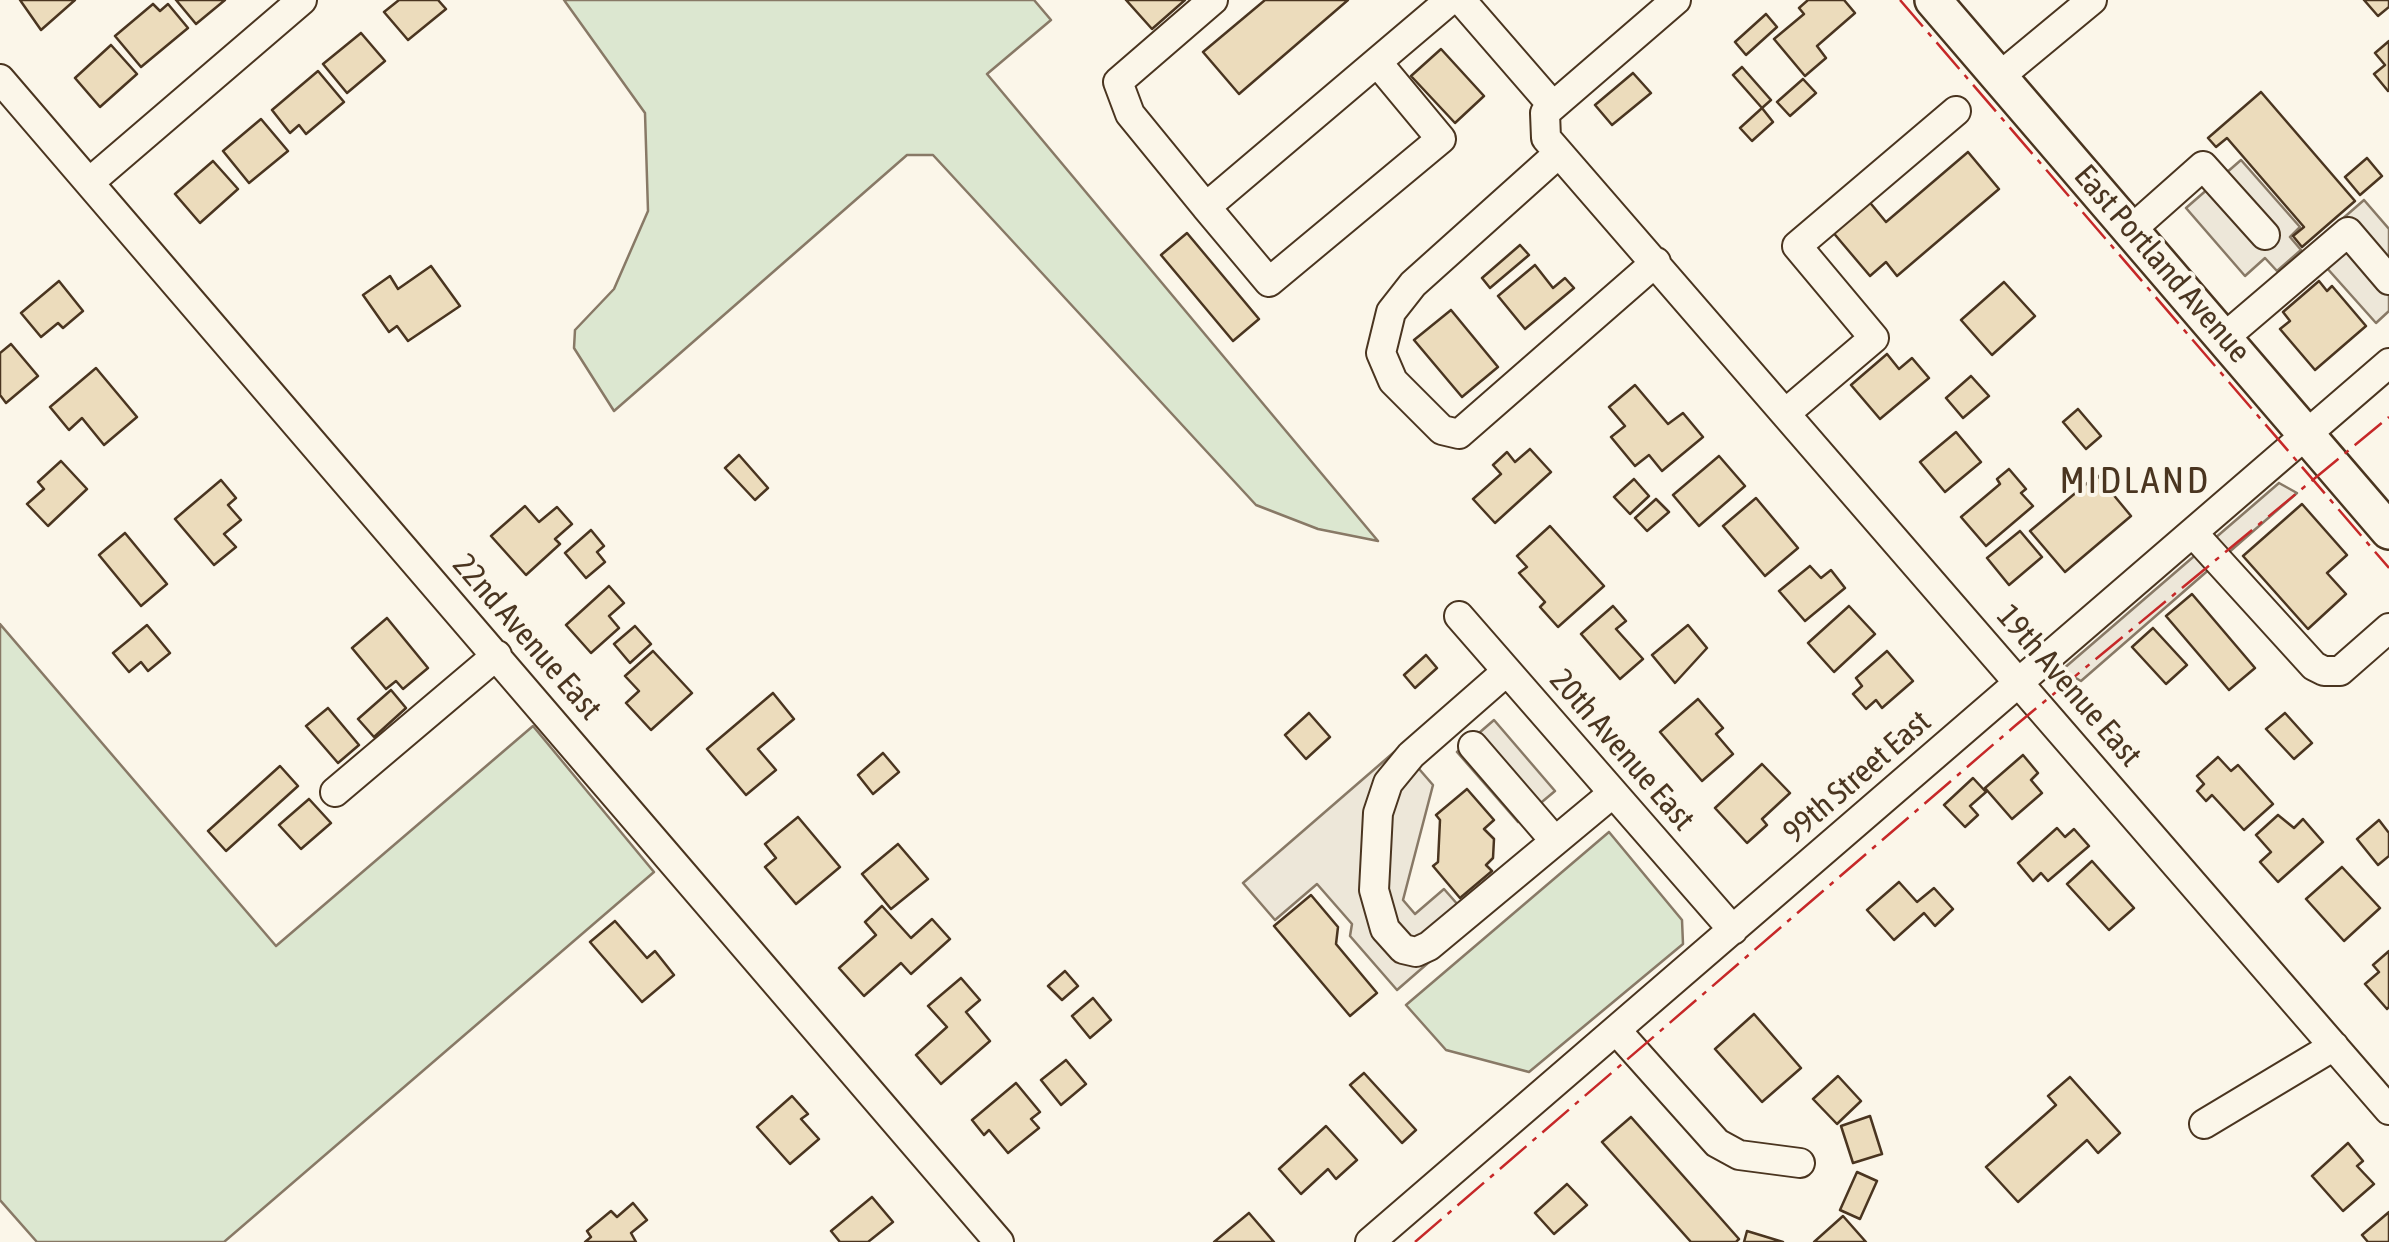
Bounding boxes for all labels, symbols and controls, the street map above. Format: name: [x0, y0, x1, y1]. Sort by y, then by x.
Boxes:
street label: East Portland Avenue: [2066, 157, 2258, 371]
district label: MIDLAND: [2060, 458, 2210, 504]
street label: 22nd Avenue East: [445, 546, 609, 728]
street label: 19th Avenue East: [1989, 597, 2149, 775]
street label: 20th Avenue East: [1542, 661, 1702, 839]
street label: 99th Street East: [1775, 703, 1939, 851]

